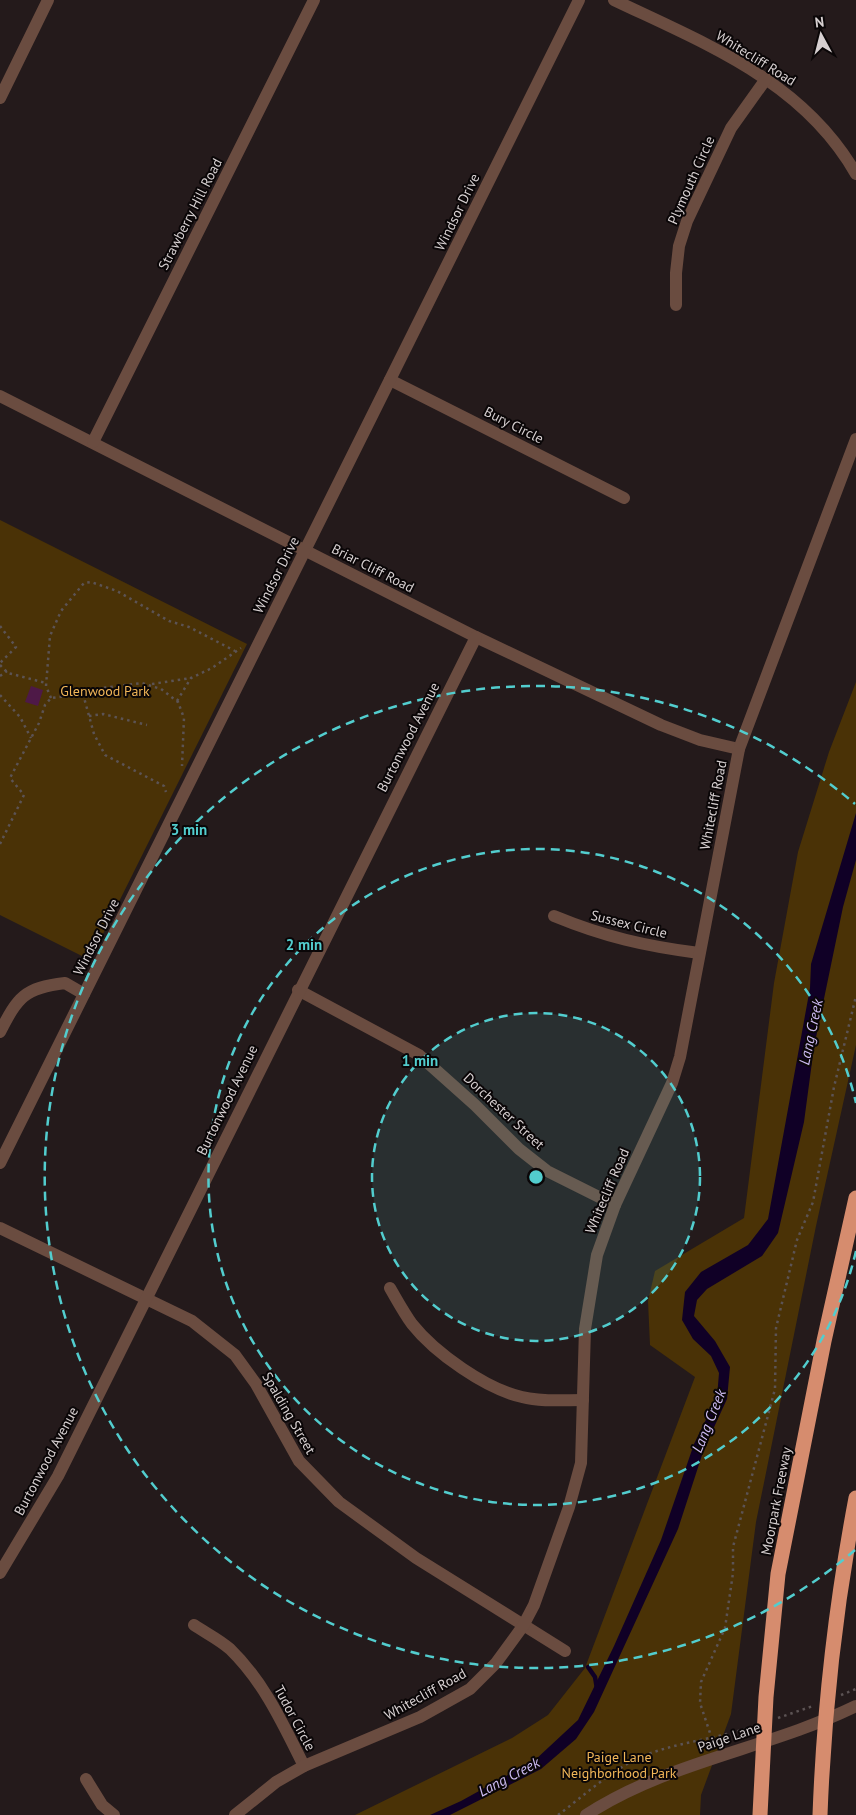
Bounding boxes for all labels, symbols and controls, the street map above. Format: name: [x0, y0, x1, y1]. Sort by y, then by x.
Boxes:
north arrow: [796, 10, 846, 60]
text: N: [814, 13, 825, 32]
street label: Whitecliff Road: [713, 26, 799, 90]
street label: Plymouth Circle: [663, 133, 719, 227]
street label: Strawberry Hill Road: [154, 155, 226, 273]
street label: Windsor Drive: [431, 170, 483, 254]
street label: Bury Circle: [481, 402, 547, 448]
street label: Windsor Drive: [249, 534, 303, 616]
street label: Briar Cliff Road: [329, 539, 417, 597]
street label: Burtonwood Avenue: [373, 679, 443, 795]
park label: Glenwood Park: [60, 682, 150, 700]
street label: Whitecliff Road: [695, 759, 731, 851]
text: 3 min: [171, 820, 207, 839]
street label: Windsor Drive: [69, 896, 123, 978]
street label: Sussex Circle: [589, 906, 669, 942]
text: 2 min: [286, 935, 322, 954]
water label: Lang Creek: [794, 996, 827, 1067]
street label: Burtonwood Avenue: [193, 1042, 261, 1158]
text: 1 min: [402, 1051, 438, 1070]
street label: Dorchester Street: [460, 1069, 548, 1153]
street label: Whitecliff Road: [581, 1146, 633, 1236]
centre of rings: [527, 1168, 545, 1186]
street label: Spalding Street: [258, 1369, 320, 1458]
water label: Lang Creek: [687, 1385, 730, 1455]
street label: Burtonwood Avenue: [10, 1404, 82, 1518]
street label: Moorpark Freeway: [757, 1445, 795, 1557]
street label: Whitecliff Road: [381, 1664, 469, 1724]
street label: Tudor Circle: [270, 1682, 320, 1754]
street label: Paige Lane: [695, 1718, 763, 1756]
park label: Paige Lane Neighborhood Park: [562, 1748, 677, 1782]
water label: Lang Creek: [475, 1752, 544, 1801]

